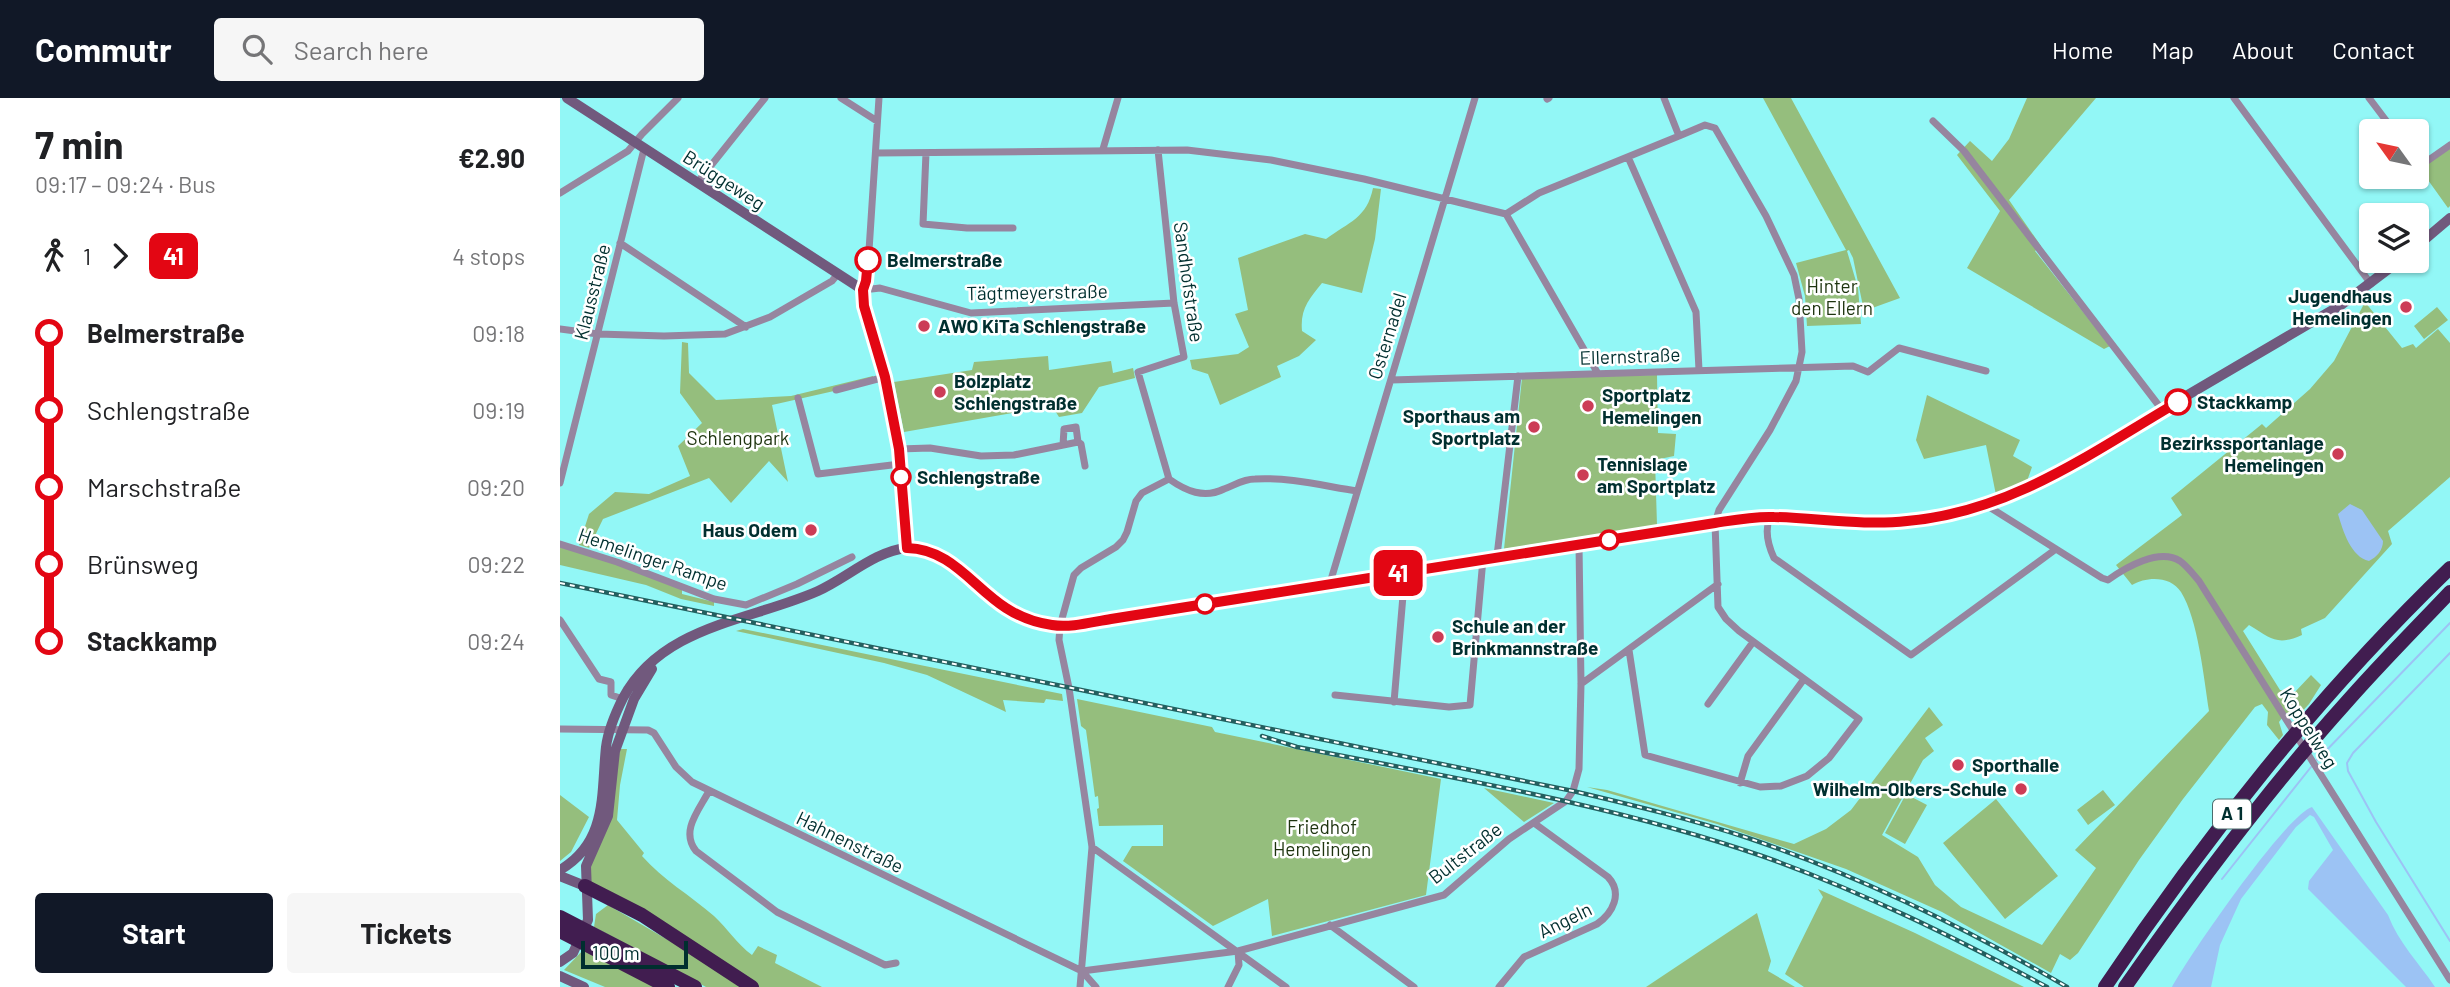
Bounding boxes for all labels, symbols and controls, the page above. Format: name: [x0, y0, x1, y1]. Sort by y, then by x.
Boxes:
search box: [214, 18, 704, 81]
text: Commutr: [35, 29, 172, 69]
icon: search: [238, 30, 276, 68]
text: Search here: [294, 34, 429, 65]
text: Home: [2052, 35, 2113, 64]
text: Map: [2151, 35, 2194, 64]
text: About: [2232, 35, 2294, 64]
text: Contact: [2332, 35, 2415, 64]
north arrow: [2359, 119, 2429, 189]
map controls: [2359, 119, 2429, 273]
text: 7 min: [35, 121, 124, 167]
text: €2.90: [458, 142, 525, 173]
street label: Brüggeweg: [679, 145, 770, 215]
text: 09:17 – 09:24 · Bus: [35, 170, 216, 198]
button: layers: [2359, 203, 2429, 273]
street label: Sandhofstraße: [1170, 220, 1209, 344]
icon: walk: [35, 237, 73, 275]
icon: forward: [101, 237, 139, 275]
text: 41: [163, 241, 184, 270]
text: 1: [83, 242, 91, 270]
text: 4 stops: [452, 242, 525, 270]
street label: Klausstraße: [568, 242, 615, 342]
marker: Belmerstraße: [855, 247, 881, 273]
place label: Belmerstraße: [887, 248, 1002, 271]
park label: Hinter den Ellern: [1791, 274, 1873, 319]
street label: Tägtmeyerstraße: [966, 279, 1108, 304]
place label: Jugendhaus Hemelingen: [2288, 284, 2392, 329]
street label: Osternadel: [1362, 290, 1411, 382]
marker: Jugendhaus Hemelingen: [2398, 299, 2414, 315]
place label: AWO KiTa Schlengstraße: [938, 314, 1146, 337]
text: Belmerstraße: [87, 317, 245, 348]
marker: AWO KiTa Schlengstraße: [916, 318, 932, 334]
text: 09:18: [472, 319, 525, 347]
street label: Ellernstraße: [1579, 342, 1681, 369]
place label: Bolzplatz Schlengstraße: [954, 369, 1077, 414]
place label: Sportplatz Hemelingen: [1602, 383, 1702, 428]
marker: Bolzplatz Schlengstraße: [932, 384, 948, 400]
marker: Stackkamp: [2165, 389, 2191, 415]
place label: Stackkamp: [2197, 390, 2292, 413]
text: Schlengstraße: [87, 394, 250, 425]
text: 09:19: [472, 396, 525, 424]
marker: Sportplatz Hemelingen: [1580, 398, 1596, 414]
place label: Sporthaus am Sportplatz: [1403, 404, 1520, 449]
marker: Sporthaus am Sportplatz: [1526, 419, 1542, 435]
park label: Schlengpark: [687, 426, 789, 449]
place label: Bezirkssportanlage Hemelingen: [2160, 431, 2324, 476]
marker: Bezirkssportanlage Hemelingen: [2330, 446, 2346, 462]
place label: Tennislage am Sportplatz: [1597, 452, 1715, 497]
place label: Schlengstraße: [917, 465, 1040, 488]
marker: Schlengstraße: [891, 467, 911, 487]
marker: Tennislage am Sportplatz: [1575, 467, 1591, 483]
text: Marschstraße: [87, 471, 241, 502]
text: 09:20: [467, 473, 525, 501]
place label: Haus Odem: [703, 518, 797, 541]
street label: Hemelinger Rampe: [576, 522, 731, 595]
marker: Haus Odem: [803, 522, 819, 538]
unlabelled marker: [1599, 530, 1619, 550]
text: Brünsweg: [87, 548, 199, 579]
text: 09:22: [468, 550, 525, 578]
line badge: 41: [1366, 550, 1430, 596]
text: 41: [1388, 558, 1408, 587]
unlabelled marker: [1195, 594, 1215, 614]
place label: Schule an der Brinkmannstraße: [1452, 614, 1598, 659]
text: Stackkamp: [87, 625, 217, 656]
text: 09:24: [467, 627, 525, 655]
marker: Schule an der Brinkmannstraße: [1430, 629, 1446, 645]
street label: Koppelweg: [2276, 683, 2343, 772]
place label: Sporthalle: [1972, 753, 2059, 776]
marker: Sporthalle: [1950, 757, 1966, 773]
place label: Wilhelm-Olbers-Schule: [1813, 777, 2007, 800]
marker: Wilhelm-Olbers-Schule: [2013, 781, 2029, 797]
road number: A 1: [2213, 800, 2251, 828]
street label: Hahnenstraße: [793, 806, 907, 877]
park label: Friedhof Hemelingen: [1273, 815, 1371, 860]
street label: Bultstraße: [1424, 817, 1506, 888]
button: Start: [35, 893, 273, 973]
button: Tickets: [287, 893, 525, 973]
street label: Angeln: [1534, 897, 1595, 942]
scale bar: [581, 938, 688, 970]
text: 100 m: [592, 941, 640, 964]

